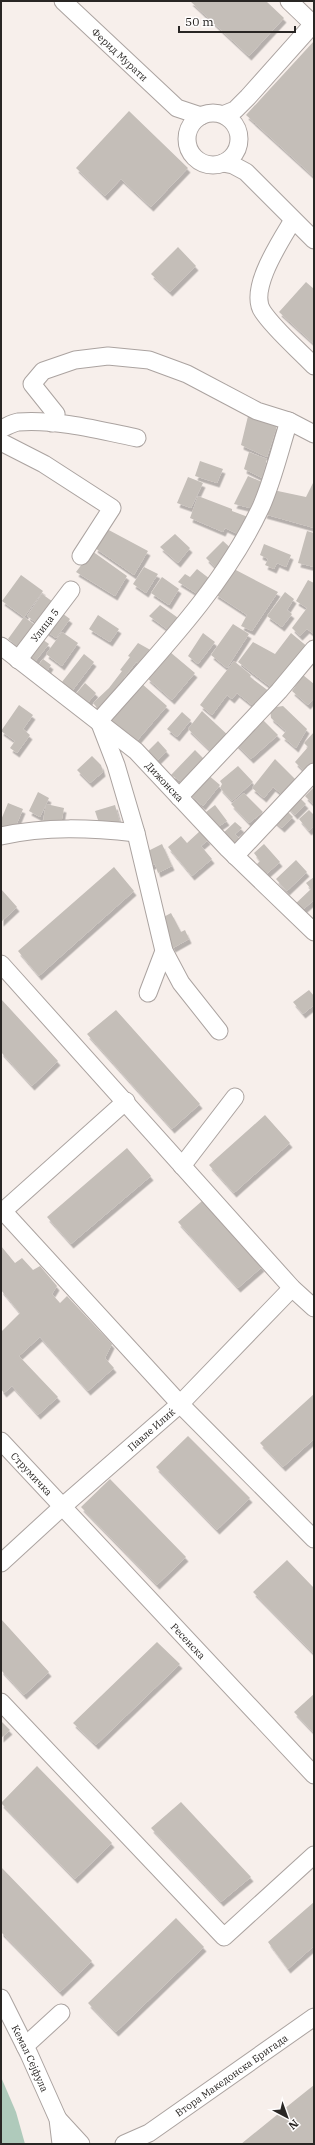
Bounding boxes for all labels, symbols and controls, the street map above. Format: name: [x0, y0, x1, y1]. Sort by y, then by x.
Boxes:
scale bar: [179, 8, 295, 34]
text: 50 m: [185, 14, 214, 29]
street label: Ферид Мурати: [89, 25, 151, 84]
street label: Улица 5: [28, 606, 61, 644]
street label: Дижонска: [143, 759, 187, 805]
street label: Павле Илиќ: [125, 1405, 178, 1454]
street label: Струмичка: [8, 1449, 56, 1499]
street label: Ресенска: [168, 1620, 209, 1662]
street label: Кемал Сејфула: [9, 2023, 52, 2094]
street label: Втора Македонска Бригада: [173, 2031, 291, 2119]
north arrow: [267, 2097, 307, 2137]
text: N: [285, 2116, 301, 2133]

